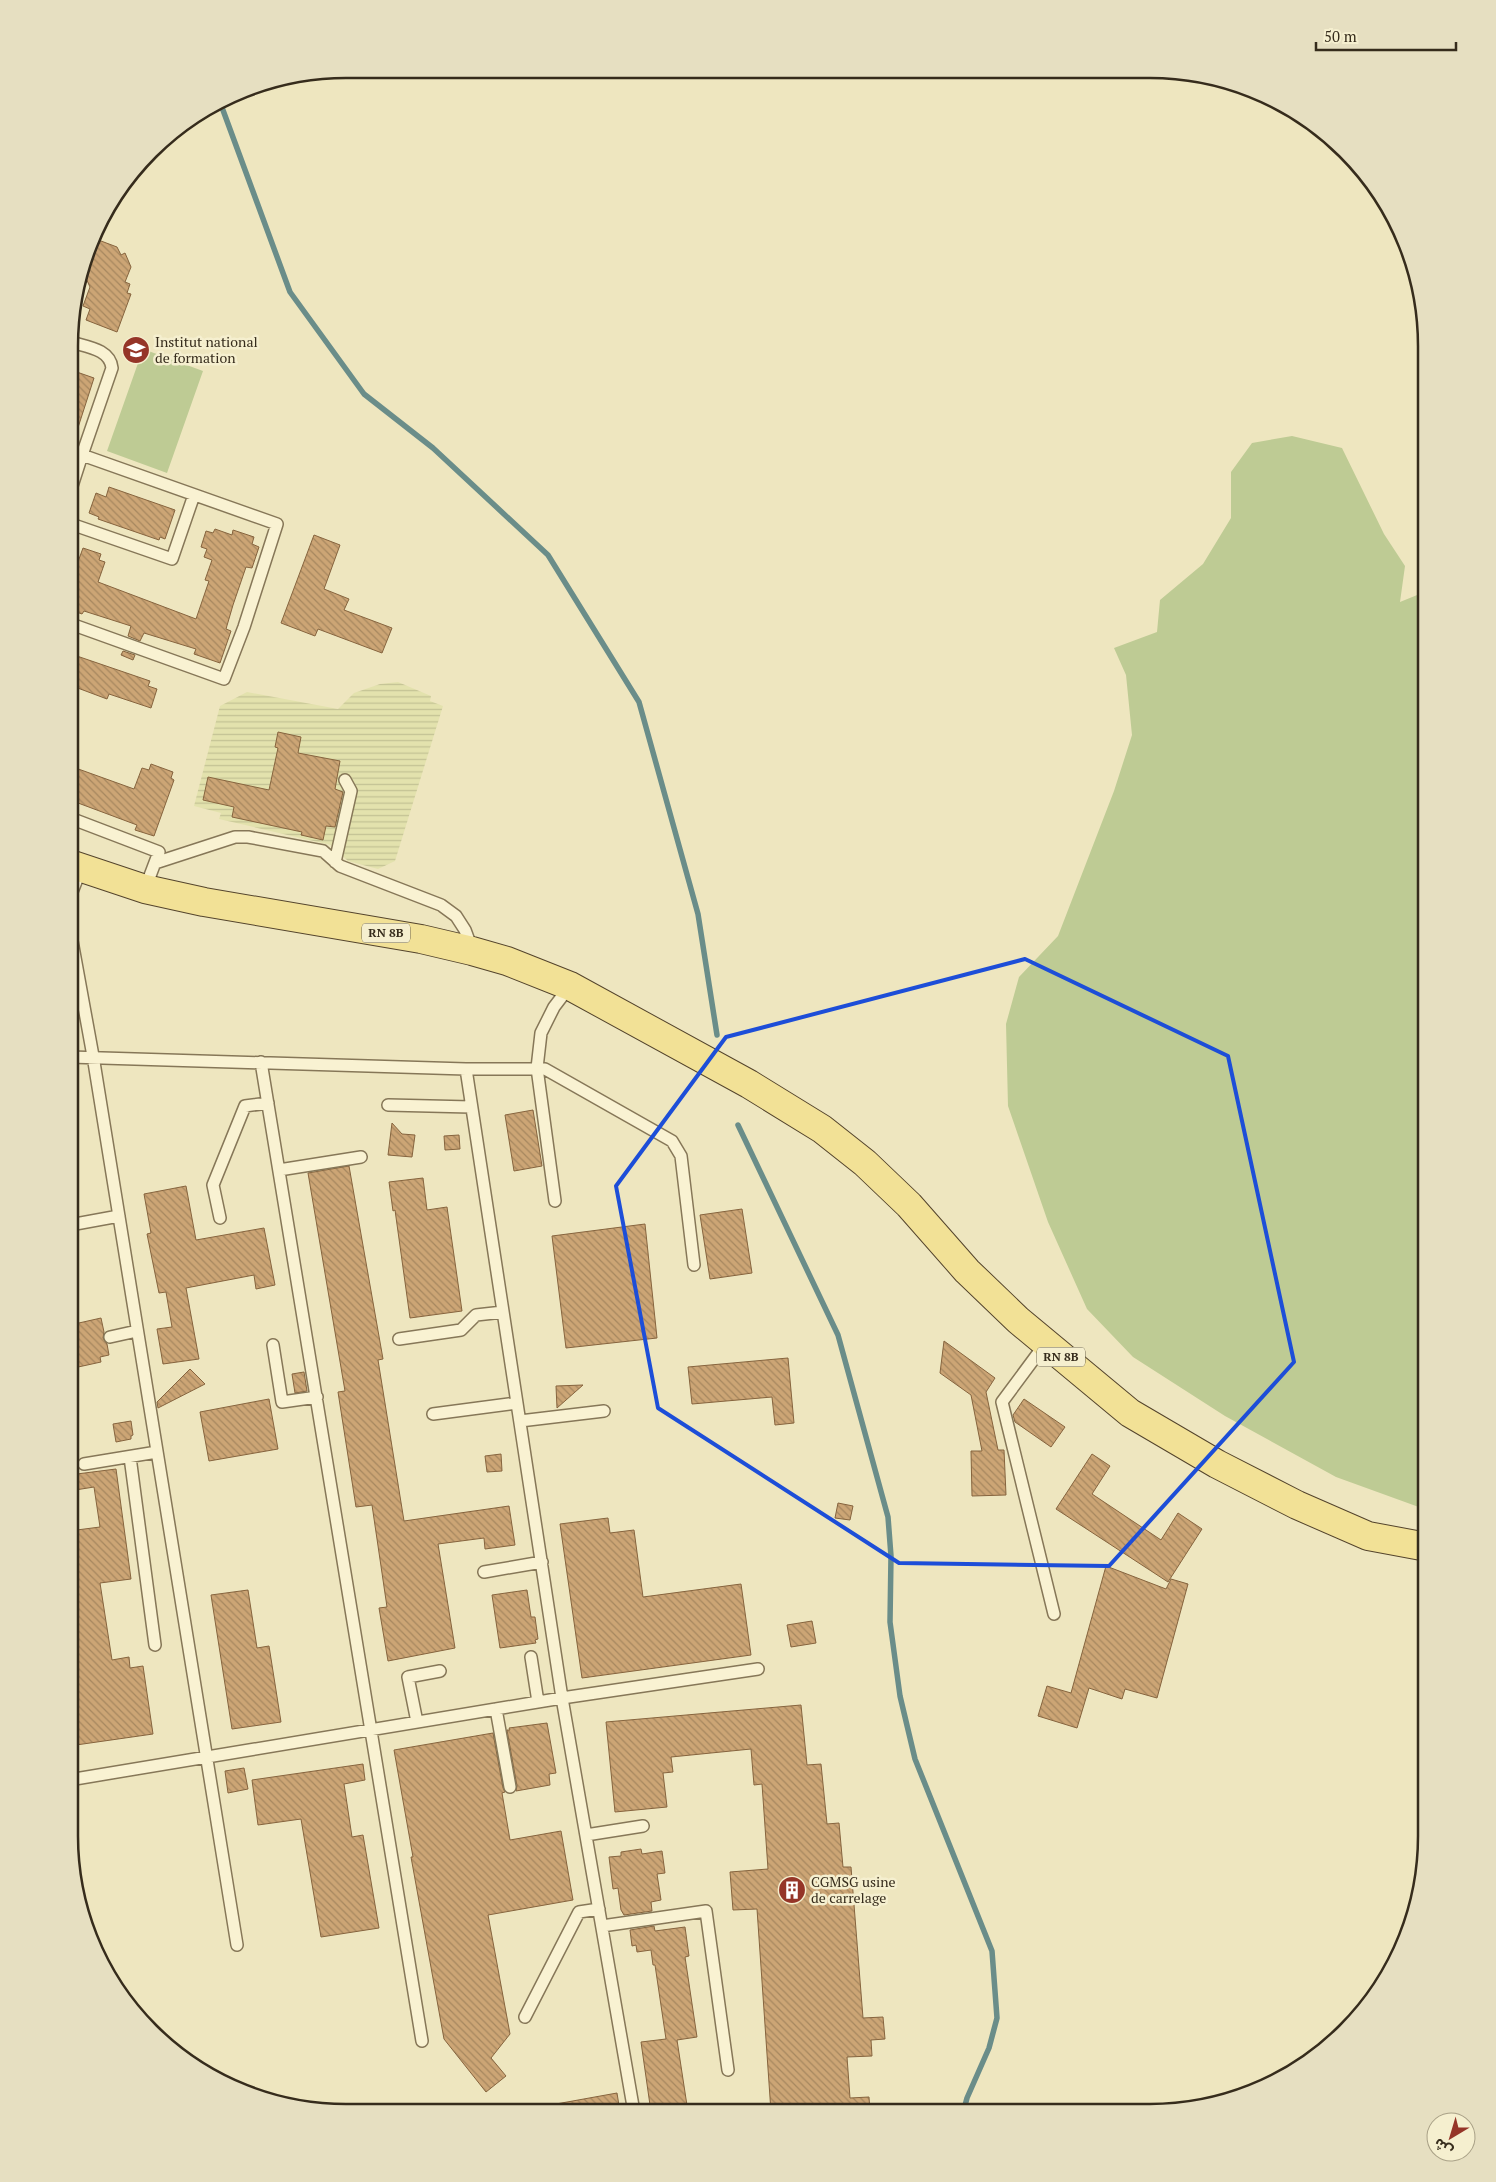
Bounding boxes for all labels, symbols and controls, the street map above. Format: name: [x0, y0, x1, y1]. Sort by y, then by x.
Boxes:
scale bar: [1316, 20, 1456, 52]
text: 50 m: [1324, 26, 1357, 46]
place label: Institut national de formation: [155, 332, 258, 367]
school or university icon: Institut national de formation: [121, 335, 151, 365]
road number: RN 8B: [362, 924, 410, 942]
road number: RN 8B: [1037, 1348, 1085, 1366]
place label: CGMSG usine de carrelage: [811, 1872, 896, 1907]
building icon: CGMSG usine de carrelage: [777, 1875, 807, 1905]
north arrow: [1426, 2112, 1476, 2162]
text: ش: [1429, 2134, 1456, 2161]

